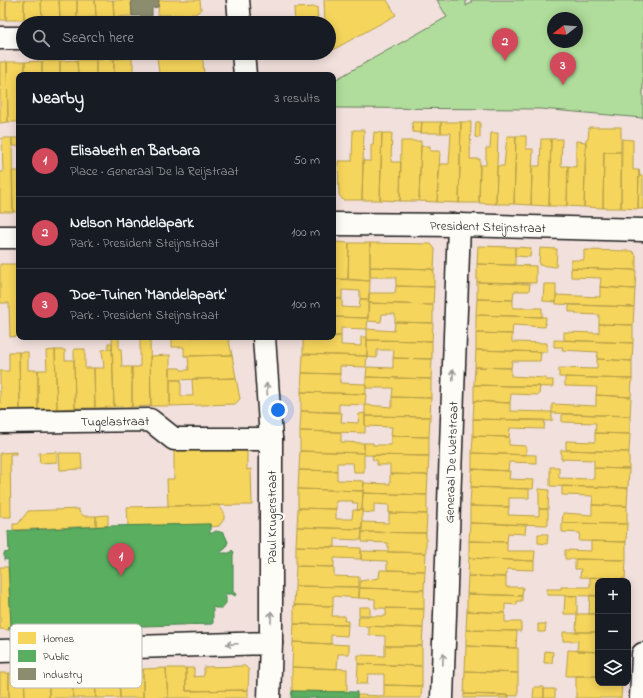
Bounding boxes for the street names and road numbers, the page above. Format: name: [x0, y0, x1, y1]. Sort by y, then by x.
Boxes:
street label: President Steijnstraat: [430, 217, 547, 238]
street label: Generaal De Wetstraat: [440, 400, 464, 524]
street label: Tugelastraat: [81, 412, 150, 433]
street label: Paul Krugerstraat: [263, 470, 283, 564]

